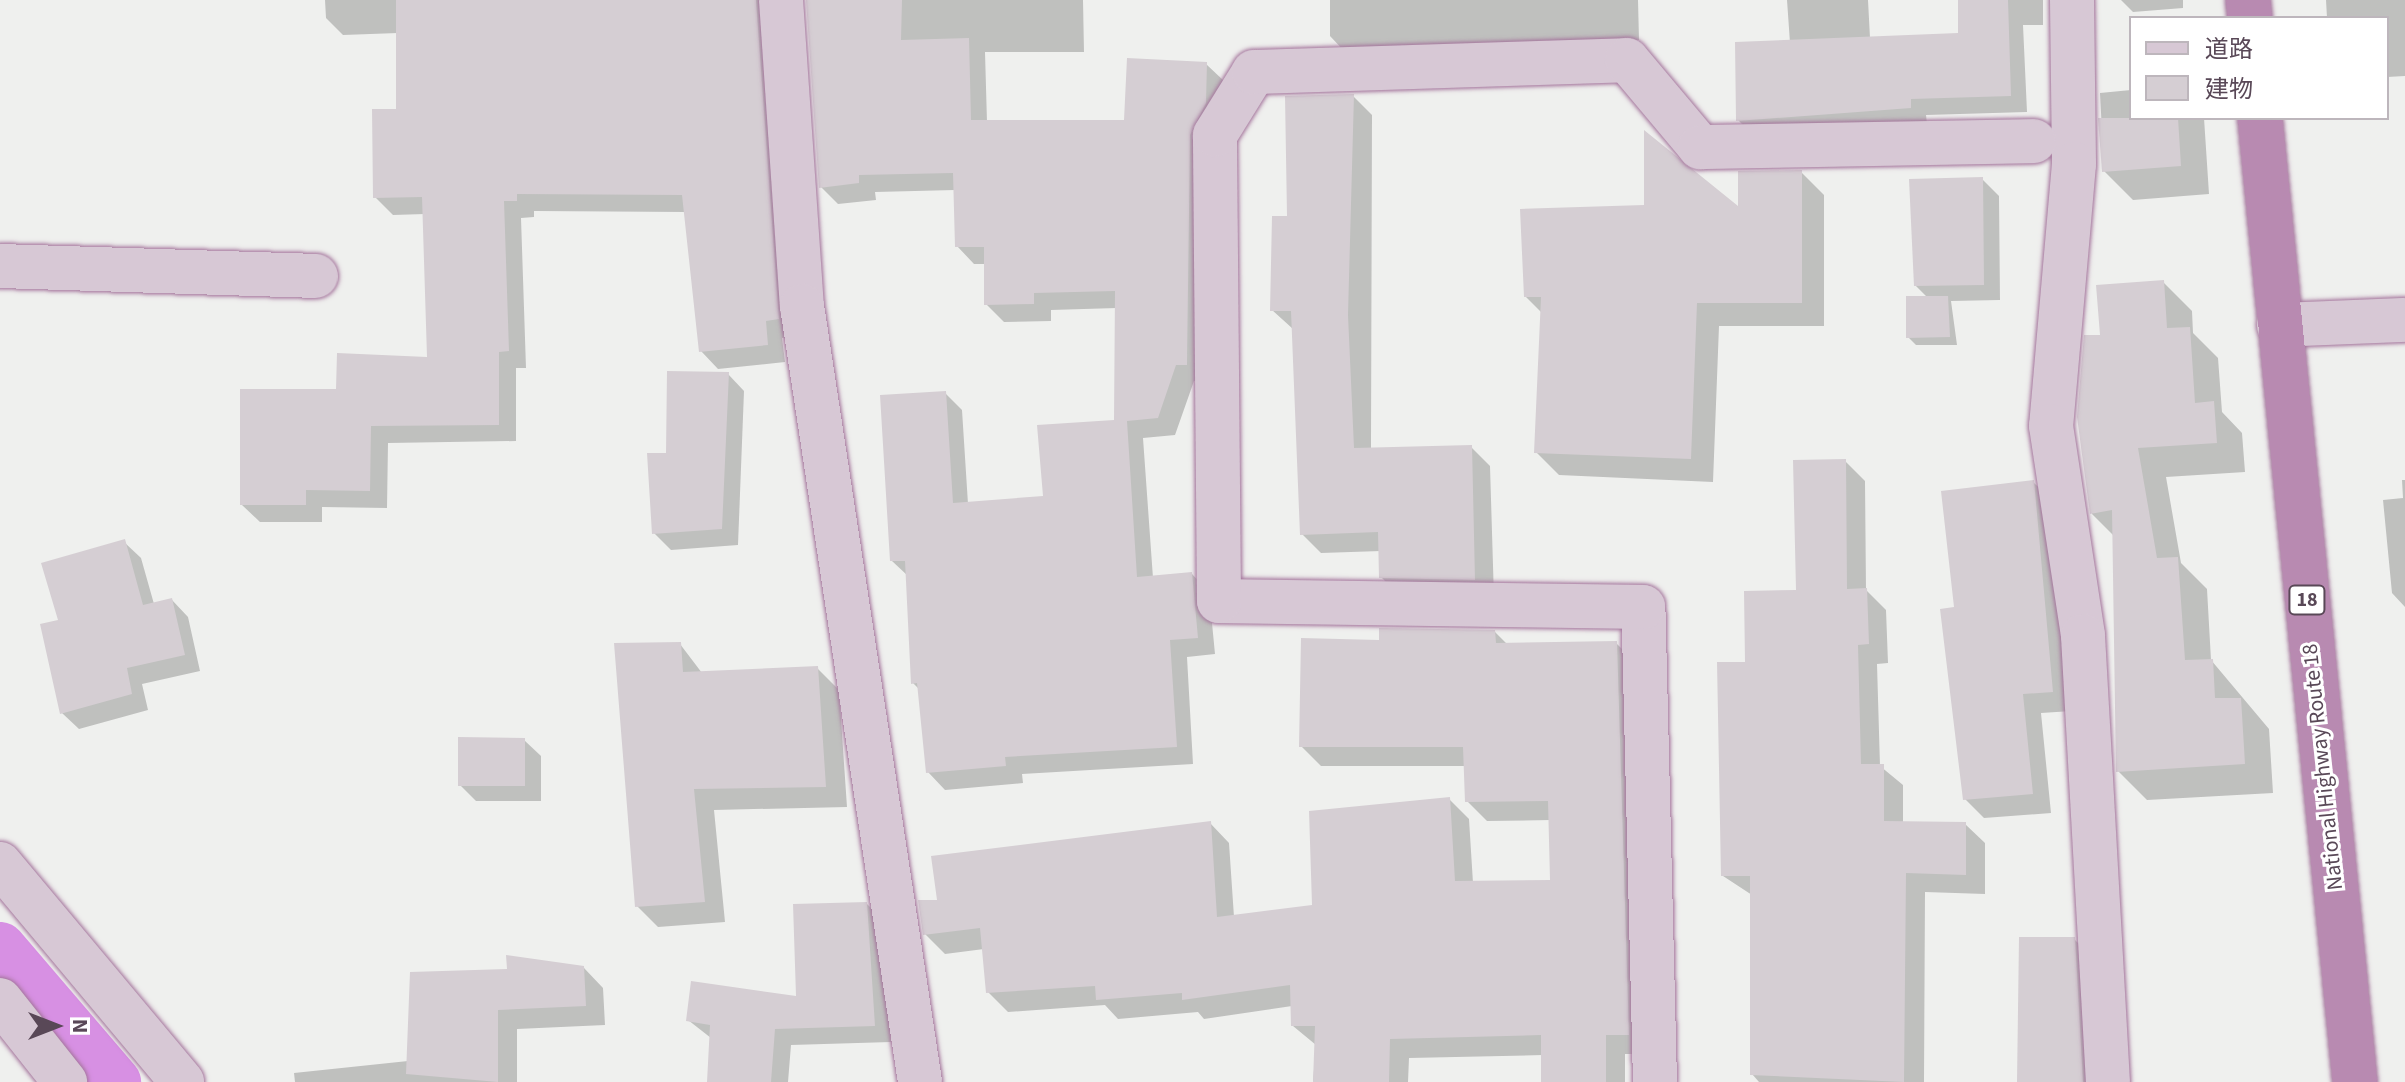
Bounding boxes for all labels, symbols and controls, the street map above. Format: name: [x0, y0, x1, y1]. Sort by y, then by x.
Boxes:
legend: [2129, 16, 2389, 120]
text: 道路: [2205, 32, 2253, 67]
text: 建物: [2205, 72, 2253, 107]
road number: 18: [2287, 584, 2327, 616]
street label: National Highway Route 18: [2297, 642, 2349, 892]
north arrow: [16, 986, 96, 1066]
text: N: [64, 1019, 96, 1033]

